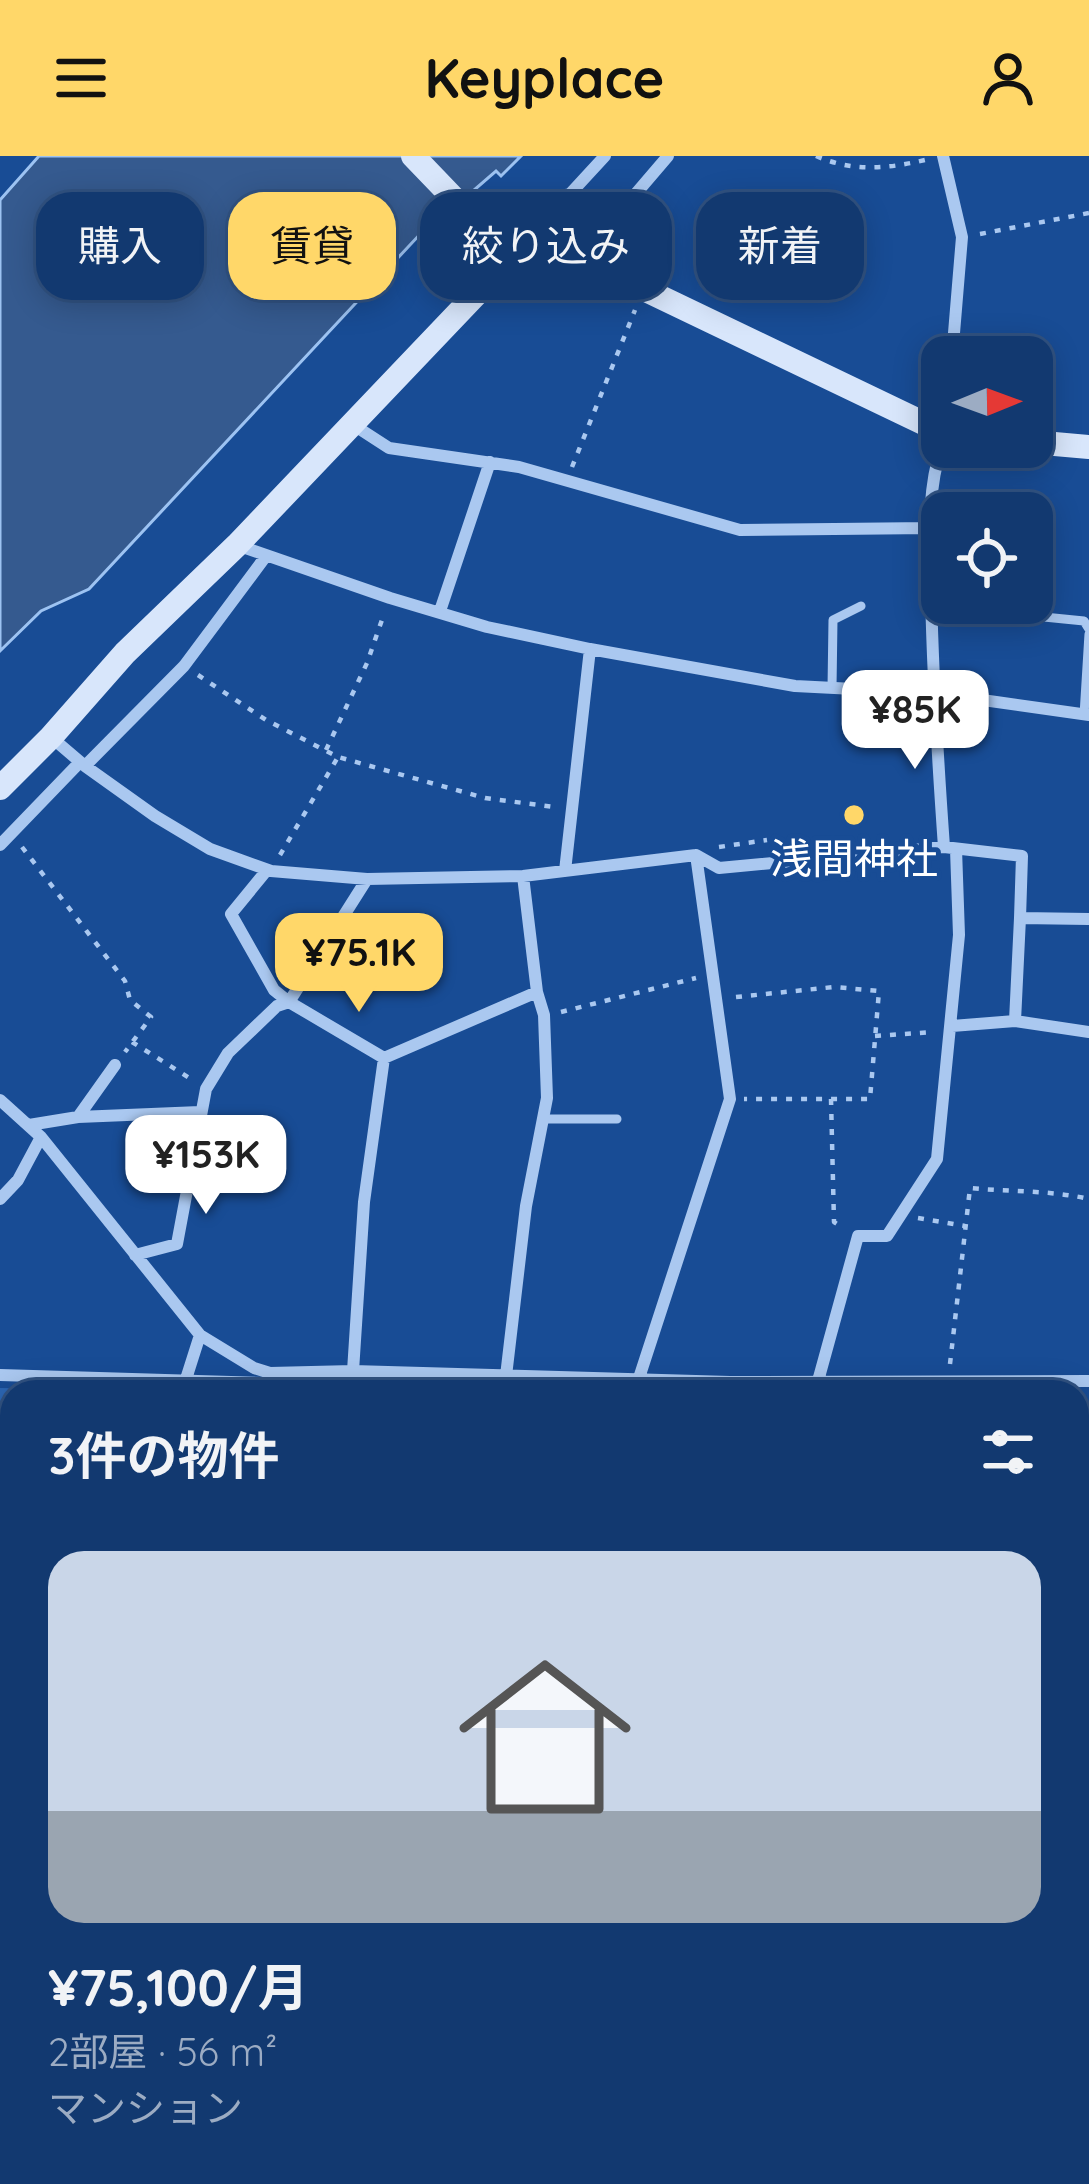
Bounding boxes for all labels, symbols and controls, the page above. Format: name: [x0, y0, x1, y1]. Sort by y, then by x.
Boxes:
text: Keyplace: [425, 44, 664, 112]
icon: menu: [48, 45, 114, 111]
icon: person: [975, 45, 1041, 111]
chip: 購入: [36, 192, 204, 300]
chip: 賃貸: [228, 192, 396, 300]
chip: 絞り込み: [420, 192, 672, 300]
chip: 新着: [696, 192, 864, 300]
north arrow: [921, 336, 1053, 468]
map controls: [921, 336, 1053, 624]
button: locate: [921, 492, 1053, 624]
pin: ¥85K: [844, 670, 986, 772]
text: ¥85K: [869, 684, 961, 733]
marker: 浅間神社: [841, 802, 867, 828]
place label: 浅間神社: [770, 832, 938, 885]
pin: ¥75.1K: [261, 913, 457, 1015]
text: ¥75.1K: [302, 927, 416, 976]
pin: ¥153K: [122, 1115, 290, 1217]
text: ¥153K: [152, 1129, 260, 1178]
icon: filters: [975, 1419, 1041, 1485]
text: 3件の物件: [48, 1423, 279, 1487]
icon: home: [437, 1629, 653, 1845]
text: ¥75,100/月: [48, 1955, 309, 2019]
text: 2部屋 · 56 m²: [48, 2027, 277, 2076]
text: マンション: [48, 2083, 243, 2132]

